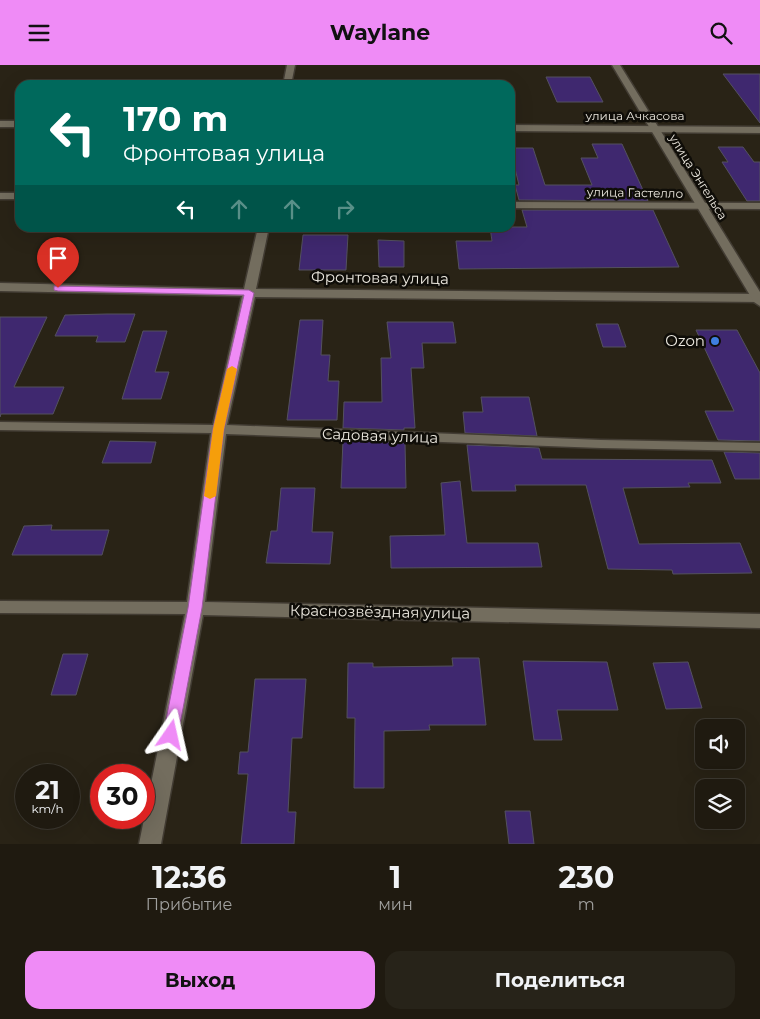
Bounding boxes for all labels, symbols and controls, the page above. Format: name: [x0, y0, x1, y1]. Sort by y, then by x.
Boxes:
icon: menu: [25, 19, 53, 47]
text: Waylane: [330, 19, 430, 46]
icon: search: [707, 19, 735, 47]
text: 170 m: [123, 97, 228, 140]
icon: left: [40, 100, 105, 165]
street label: улица Ачкасова: [584, 108, 685, 123]
street label: улица Энгельса: [666, 130, 731, 222]
text: Фронтовая улица: [123, 140, 325, 167]
street label: улица Гастелло: [586, 184, 684, 201]
icon: left: [172, 195, 200, 223]
icon: ahead: [225, 195, 253, 223]
icon: ahead: [278, 195, 306, 223]
icon: right: [331, 195, 359, 223]
pin: [37, 237, 79, 288]
icon: arrive: [44, 244, 72, 272]
street label: Фронтовая улица: [311, 267, 449, 288]
place label: Ozon: [665, 331, 705, 350]
marker: Ozon: [709, 335, 721, 347]
street label: Садовая улица: [322, 424, 439, 447]
street label: Краснозвёздная улица: [290, 600, 470, 623]
position arrow: [144, 708, 196, 760]
map controls: [695, 719, 745, 829]
button: sound: [695, 719, 745, 769]
speed limit sign: 30: [90, 764, 155, 829]
text: 21: [35, 775, 60, 805]
button: layers: [695, 779, 745, 829]
text: km/h: [31, 801, 64, 816]
text: 12:36: [152, 859, 226, 896]
text: 1: [390, 859, 401, 896]
text: 230: [558, 859, 614, 896]
text: Прибытие: [146, 895, 233, 914]
text: мин: [378, 895, 413, 914]
text: m: [578, 895, 595, 914]
button: Выход: [25, 951, 375, 1009]
button: Поделиться: [385, 951, 735, 1009]

